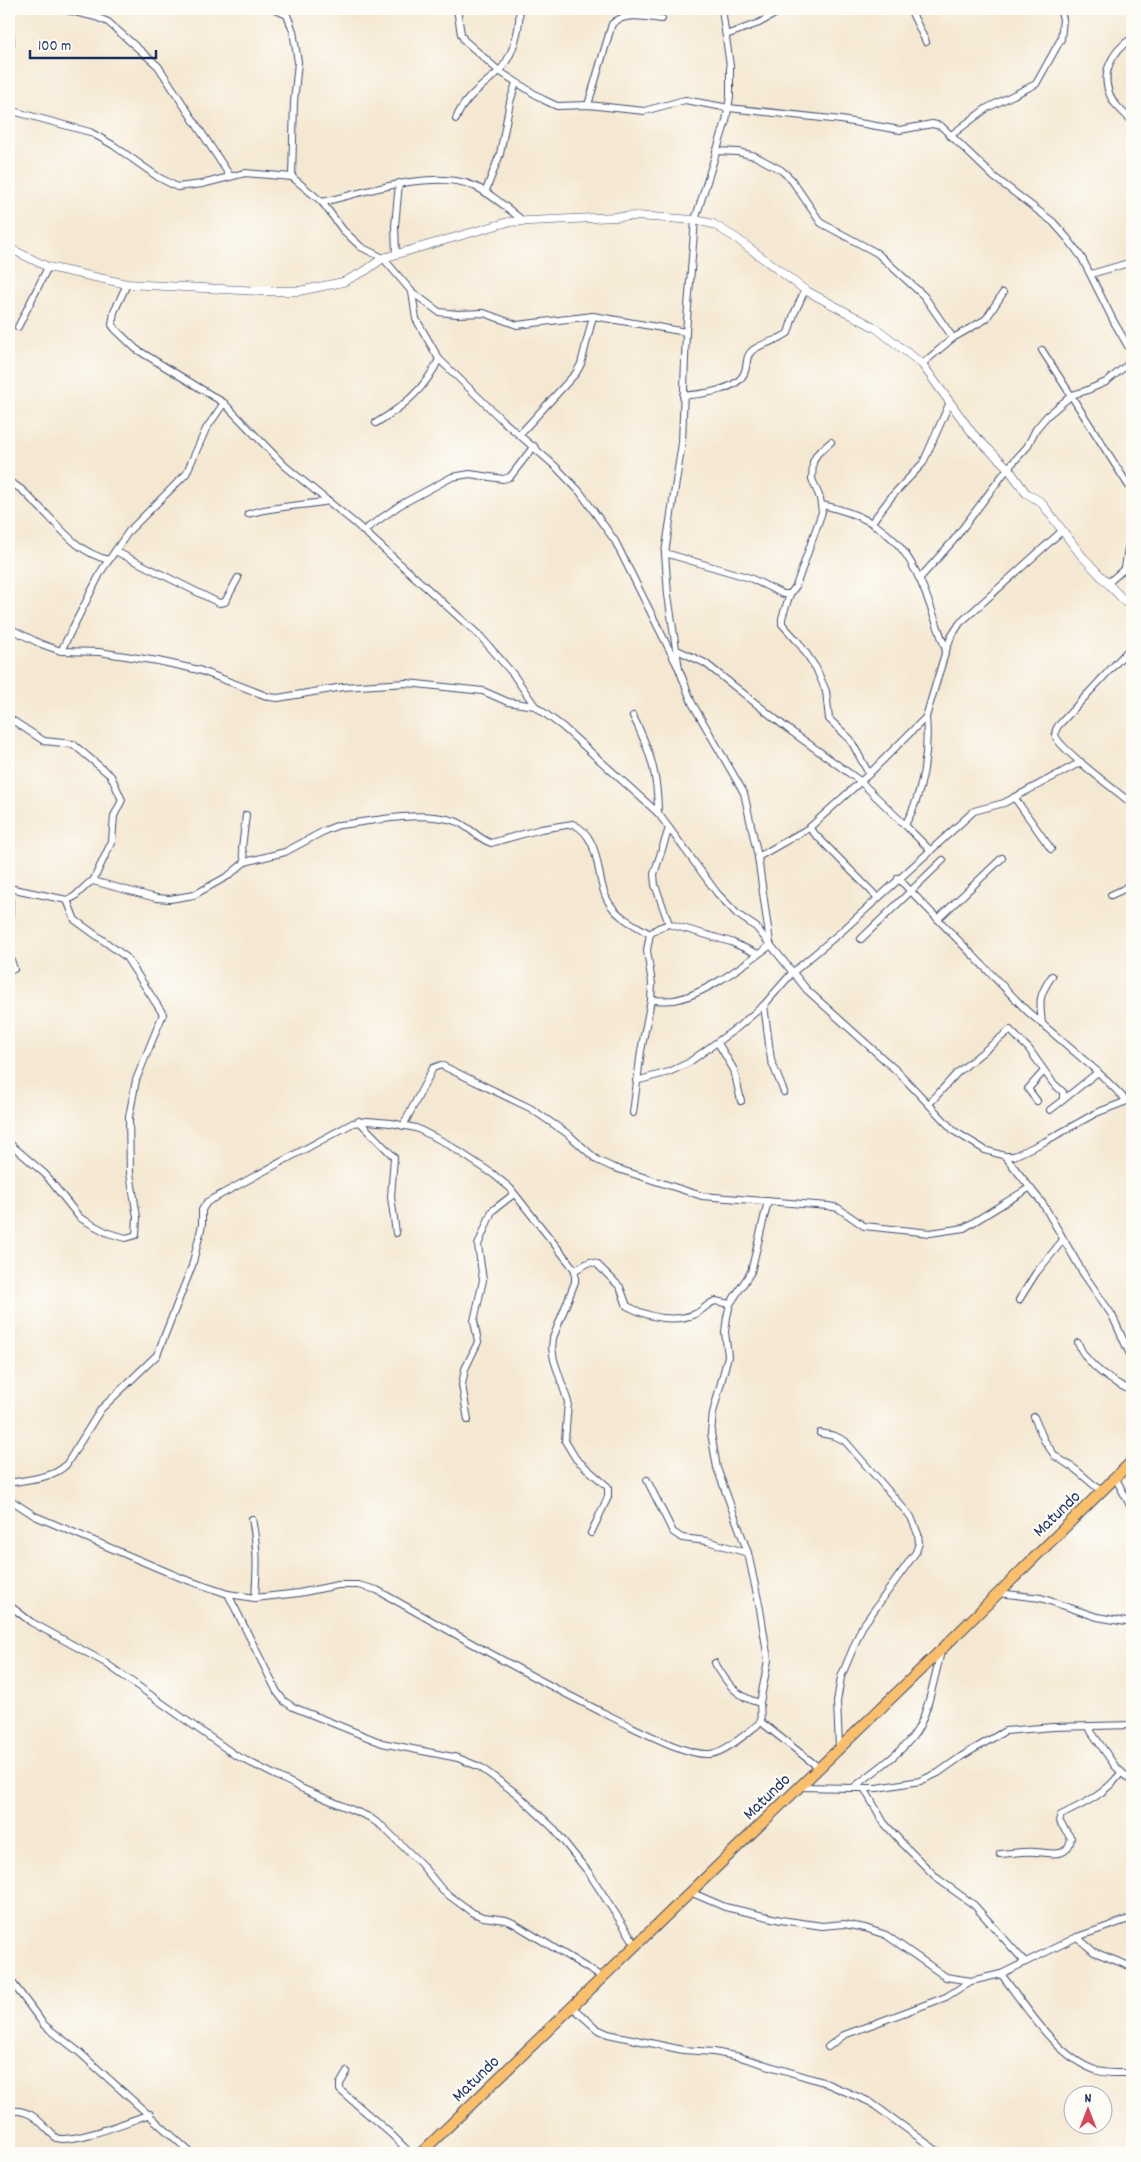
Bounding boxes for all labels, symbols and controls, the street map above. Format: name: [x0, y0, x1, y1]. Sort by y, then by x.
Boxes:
scale bar: [30, 28, 156, 60]
text: 100 m: [38, 36, 71, 58]
street label: Matundo: [1028, 1486, 1087, 1544]
street label: Matundo: [738, 1769, 797, 1827]
street label: Matundo: [447, 2051, 506, 2109]
north arrow: [1064, 2084, 1114, 2134]
text: N: [1085, 2089, 1092, 2109]

